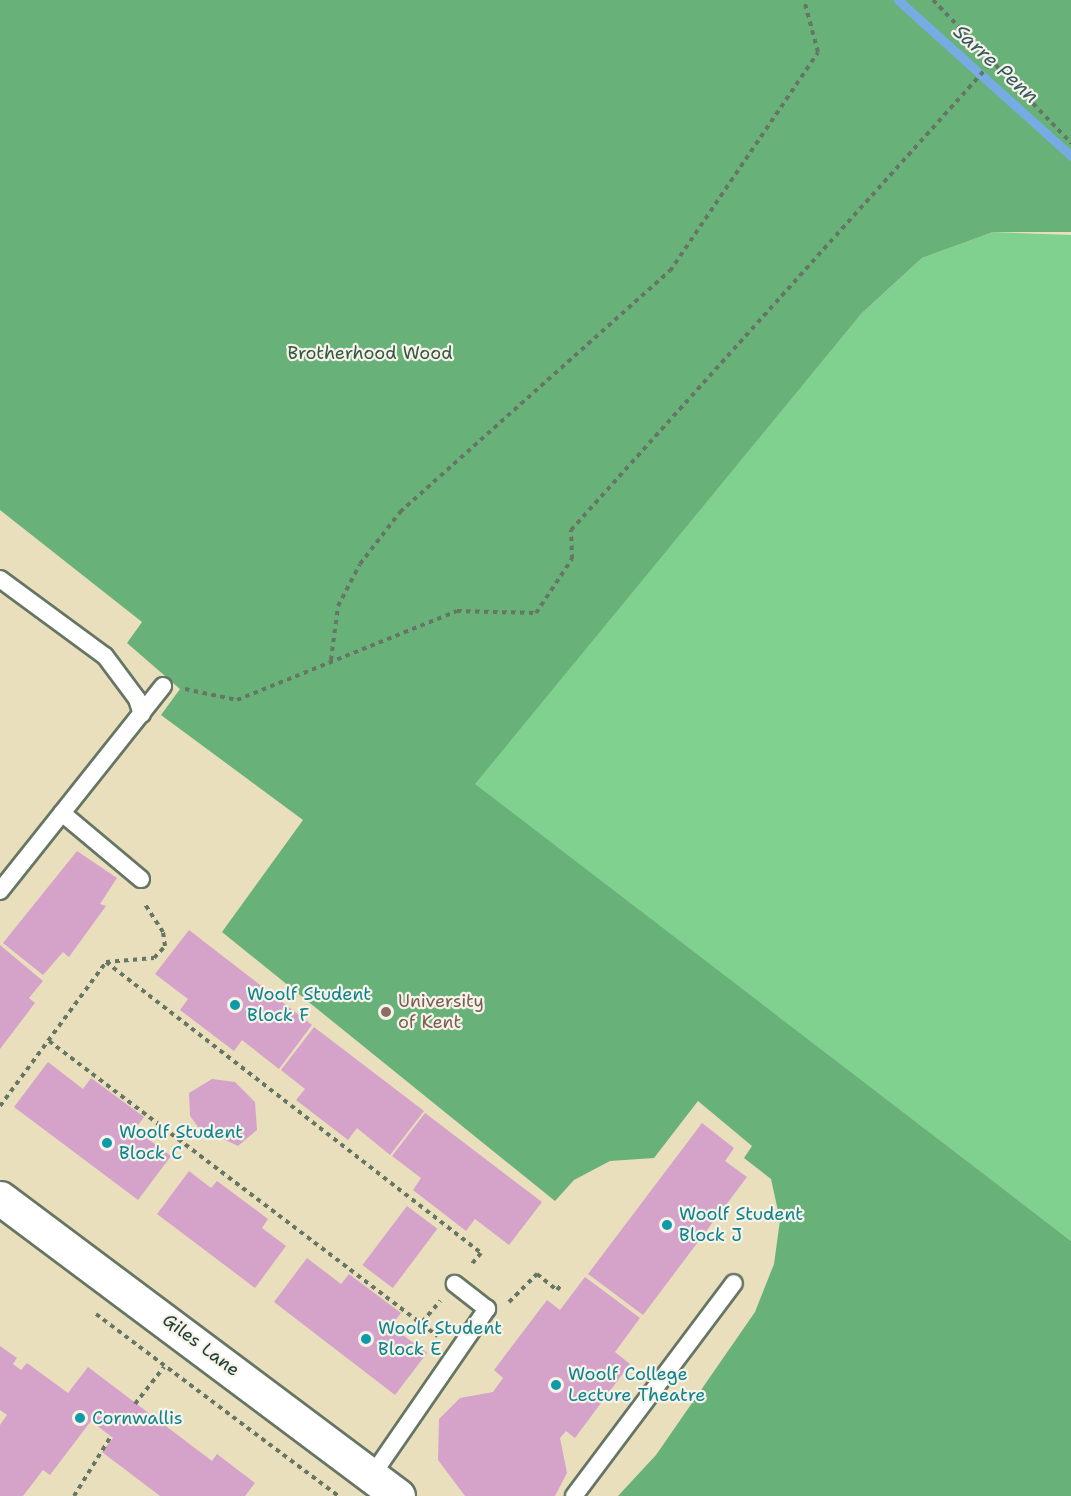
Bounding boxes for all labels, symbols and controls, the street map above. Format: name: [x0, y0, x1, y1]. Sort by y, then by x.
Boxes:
water label: Sarre Penn: [949, 20, 1043, 108]
park label: Brotherhood Wood: [287, 342, 453, 364]
place label: Woolf Student Block F: [247, 984, 371, 1026]
place label: University of Kent: [398, 991, 484, 1034]
marker: Woolf Student Block F: [228, 998, 242, 1012]
marker: University of Kent: [379, 1005, 393, 1019]
place label: Woolf Student Block C: [119, 1122, 243, 1164]
marker: Woolf Student Block C: [100, 1136, 114, 1150]
place label: Woolf Student Block J: [679, 1204, 803, 1246]
marker: Woolf Student Block J: [660, 1218, 674, 1232]
street label: Giles Lane: [158, 1309, 244, 1381]
place label: Woolf Student Block E: [378, 1318, 502, 1360]
marker: Woolf Student Block E: [359, 1332, 373, 1346]
place label: Woolf College Lecture Theatre: [568, 1364, 705, 1406]
marker: Woolf College Lecture Theatre: [549, 1378, 563, 1392]
place label: Cornwallis: [92, 1407, 183, 1429]
marker: Cornwallis: [73, 1411, 87, 1425]

